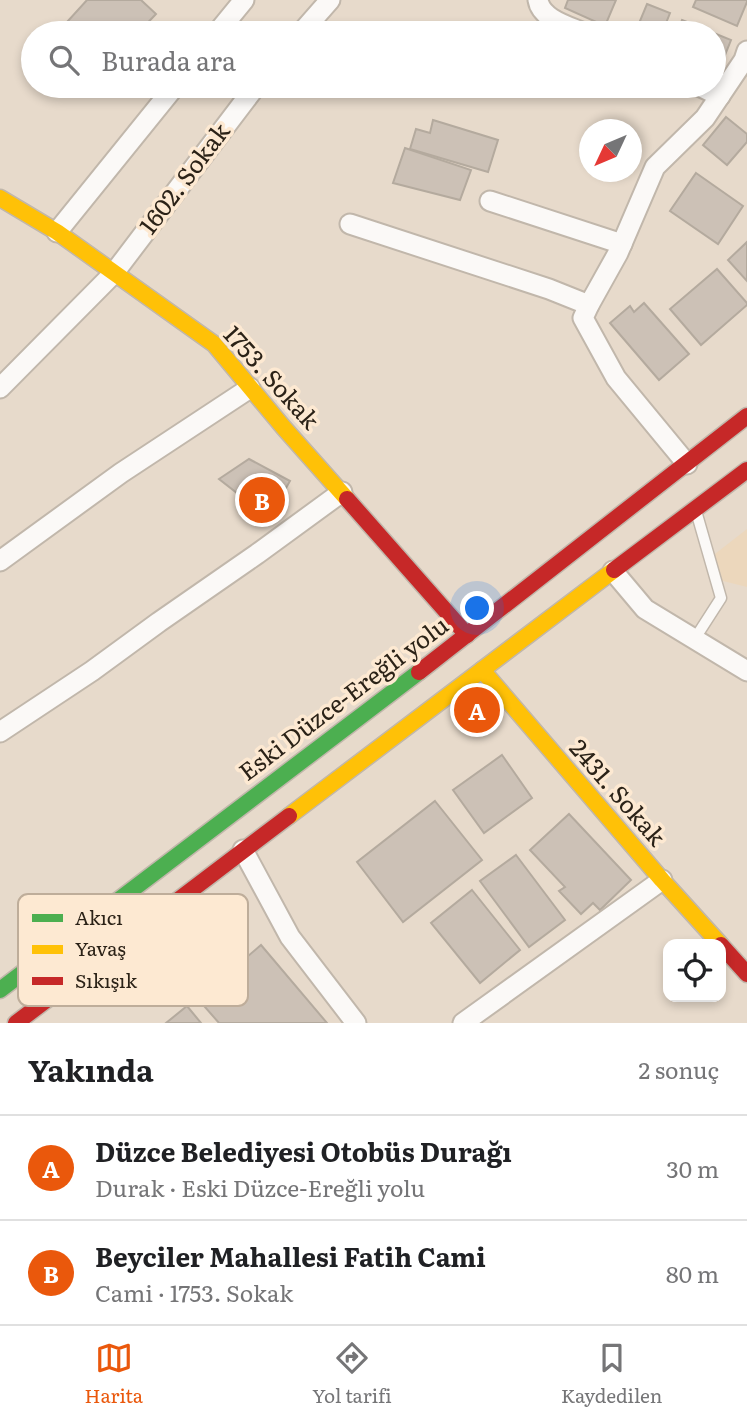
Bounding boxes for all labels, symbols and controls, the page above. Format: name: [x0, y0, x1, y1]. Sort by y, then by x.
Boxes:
search box: [21, 21, 726, 98]
text: Burada ara: [101, 40, 236, 79]
icon: search: [45, 41, 83, 79]
street label: 1602. Sokak: [129, 114, 237, 241]
north arrow: [579, 119, 642, 182]
street label: 1753. Sokak: [217, 317, 329, 436]
pin: B: [239, 474, 285, 526]
your location: [460, 591, 494, 625]
street label: Eski Düzce-Ereğli yolu: [230, 607, 455, 787]
pin: A: [454, 684, 500, 736]
street label: 2431. Sokak: [563, 730, 675, 853]
legend: [18, 894, 248, 1006]
text: Akıcı: [75, 903, 123, 931]
text: Yavaş: [75, 934, 126, 962]
map controls: [663, 939, 726, 1002]
button: locate: [663, 939, 726, 1002]
text: Sıkışık: [75, 966, 137, 994]
text: Yakında: [28, 1047, 154, 1091]
text: 2 sonuç: [638, 1052, 719, 1086]
text: Düzce Belediyesi Otobüs Durağı: [95, 1131, 512, 1170]
text: A: [42, 1151, 60, 1185]
text: 30 m: [666, 1151, 719, 1185]
text: Durak · Eski Düzce-Ereğli yolu: [95, 1170, 425, 1204]
text: Beyciler Mahallesi Fatih Cami: [95, 1236, 486, 1275]
text: B: [43, 1256, 59, 1290]
text: 80 m: [666, 1256, 719, 1290]
text: Cami · 1753. Sokak: [95, 1275, 293, 1309]
tab: Harita: [85, 1339, 143, 1409]
tab: Yol tarifi: [312, 1339, 392, 1409]
tab: Kaydedilen: [561, 1339, 662, 1409]

